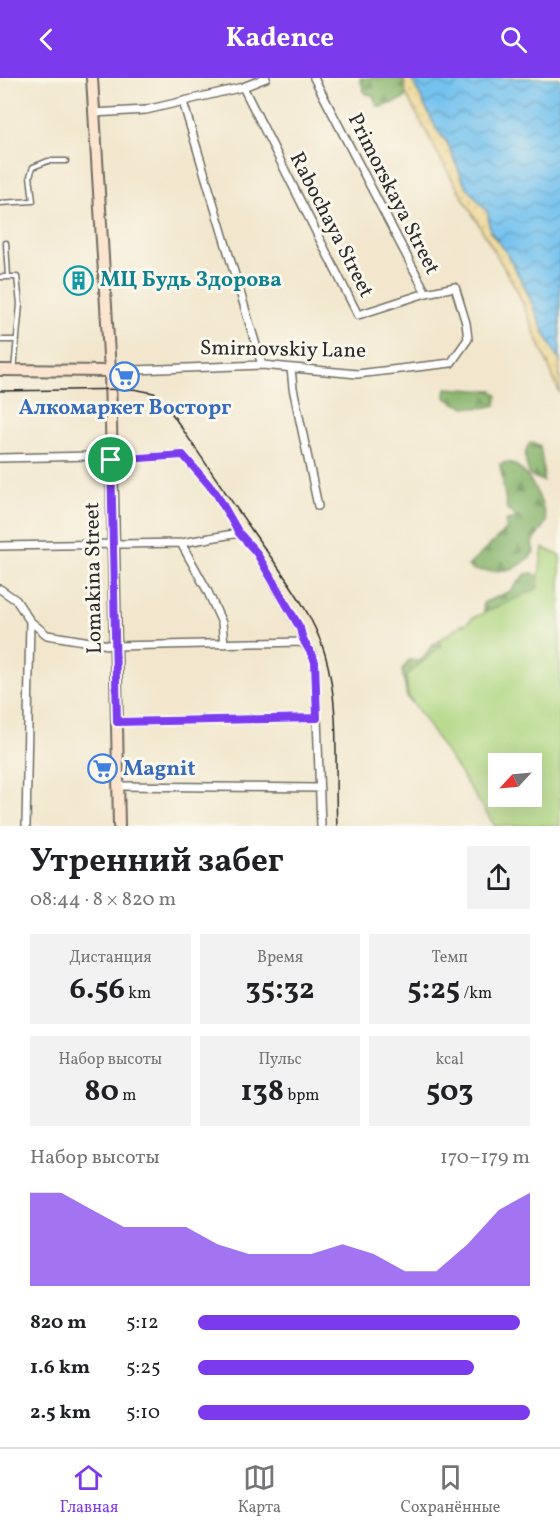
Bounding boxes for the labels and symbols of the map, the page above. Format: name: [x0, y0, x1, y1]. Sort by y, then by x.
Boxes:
street label: Primorskaya Street: [340, 108, 446, 280]
street label: Rabochaya Street: [282, 147, 380, 303]
building icon: МЦ Будь Здорова: [63, 264, 95, 296]
place label: МЦ Будь Здорова: [100, 266, 282, 295]
street label: Smirnovskiy Lane: [200, 334, 366, 366]
supermarket icon: Алкомаркет Восторг: [109, 361, 141, 393]
place label: Алкомаркет Восторг: [19, 394, 231, 423]
pin: [85, 434, 136, 485]
street label: Lomakina Street: [78, 502, 110, 654]
supermarket icon: Magnit: [86, 753, 118, 785]
north arrow: [488, 753, 542, 807]
place label: Magnit: [123, 755, 196, 784]

